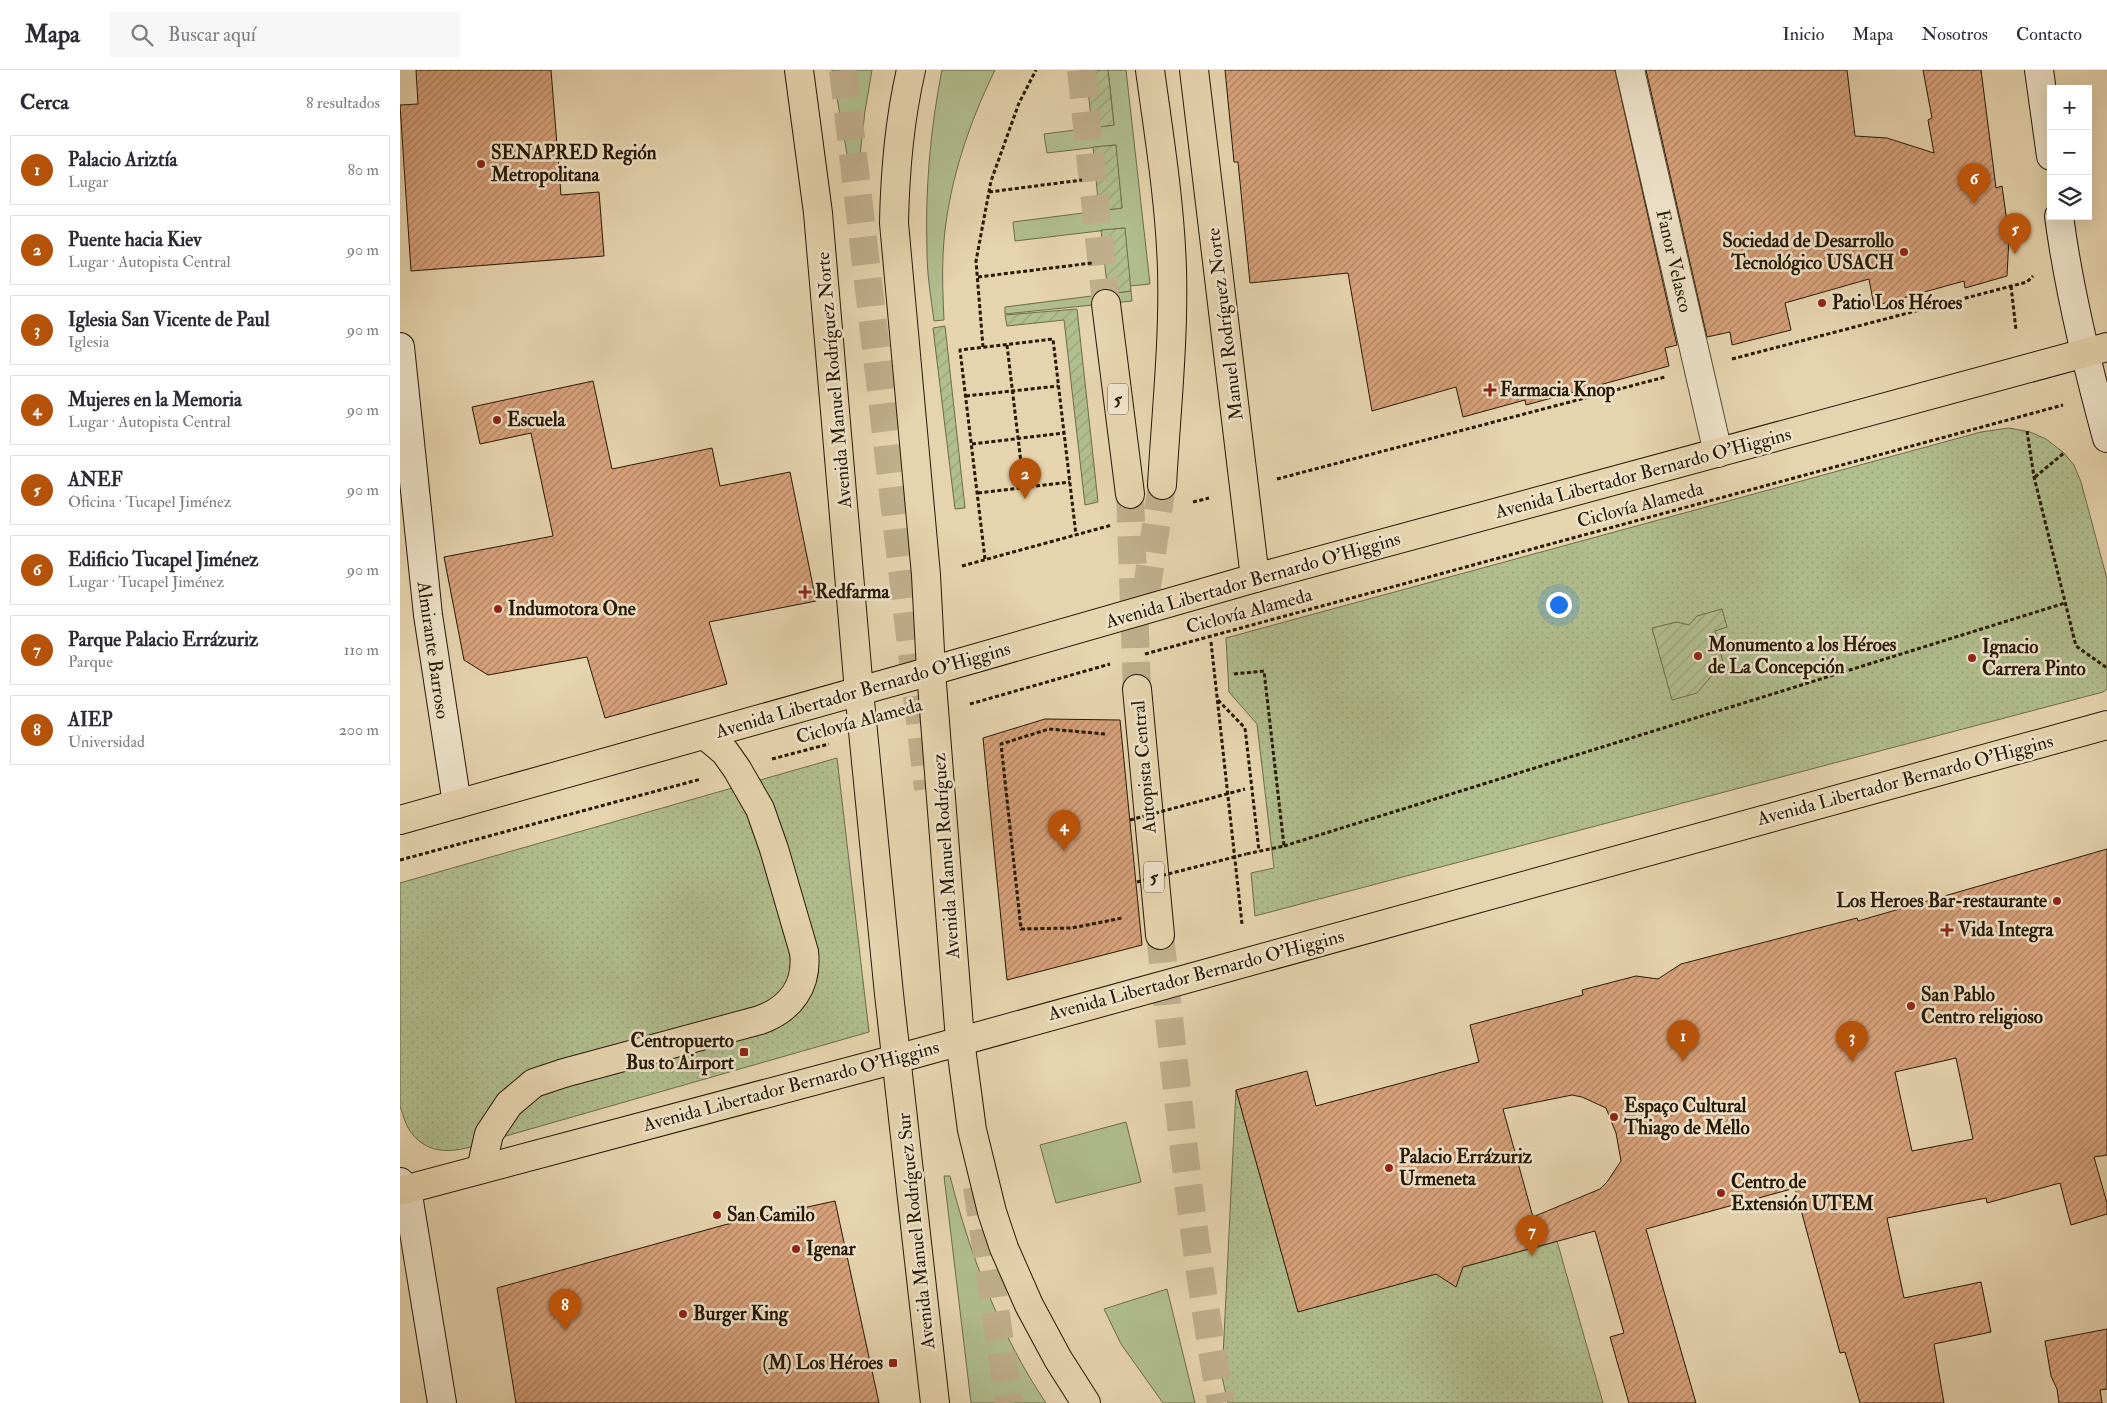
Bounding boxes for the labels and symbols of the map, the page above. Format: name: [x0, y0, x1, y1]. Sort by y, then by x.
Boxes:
place label: SENAPRED Región Metropolitana: [490, 141, 657, 188]
marker: SENAPRED Región Metropolitana: [475, 158, 487, 170]
pin: 6: [1958, 163, 1990, 204]
street label: Fanor Velasco: [1651, 207, 1697, 315]
pin: 5: [1999, 213, 2031, 254]
street label: Manuel Rodríguez Norte: [1201, 226, 1249, 422]
place label: Sociedad de Desarrollo Tecnológico USACH: [1722, 229, 1894, 276]
marker: Sociedad de Desarrollo Tecnológico USACH: [1898, 246, 1910, 258]
street label: Avenida Manuel Rodríguez Norte: [811, 251, 857, 510]
place label: Patio Los Héroes: [1832, 291, 1963, 315]
marker: Patio Los Héroes: [1816, 297, 1828, 309]
place label: Farmacia Knop: [1500, 378, 1616, 403]
road number: 5: [1108, 384, 1128, 414]
marker: Farmacia Knop: [1484, 384, 1496, 396]
place label: Escuela: [507, 408, 567, 432]
marker: Escuela: [491, 414, 503, 426]
street label: Avenida Libertador Bernardo O'Higgins: [1491, 422, 1794, 524]
pin: 2: [1009, 458, 1041, 499]
street label: Ciclovía Alameda: [1574, 477, 1706, 533]
street label: Avenida Libertador Bernardo O'Higgins: [1102, 526, 1403, 634]
street label: Almirante Barroso: [411, 579, 455, 720]
place label: Redfarma: [815, 580, 891, 604]
street label: Ciclovía Alameda: [1183, 583, 1315, 639]
marker: Redfarma: [799, 586, 811, 598]
your location: [1546, 592, 1572, 618]
place label: Indumotora One: [508, 597, 636, 621]
marker: Indumotora One: [492, 603, 504, 615]
place label: Monumento a los Héroes de La Concepción: [1707, 633, 1897, 680]
place label: Ignacio Carrera Pinto: [1982, 635, 2086, 681]
street label: Avenida Libertador Bernardo O'Higgins: [712, 636, 1013, 744]
marker: Monumento a los Héroes de La Concepción: [1692, 650, 1704, 662]
marker: Ignacio Carrera Pinto: [1966, 652, 1978, 664]
street label: Ciclovía Alameda: [793, 693, 925, 749]
street label: Autopista Central: [1126, 699, 1163, 836]
street label: Avenida Libertador Bernardo O'Higgins: [1753, 729, 2056, 831]
street label: Avenida Manuel Rodríguez: [927, 752, 965, 961]
pin: 4: [1048, 810, 1080, 851]
road number: 5: [1144, 862, 1164, 892]
place label: Los Heroes Bar-restaurante: [1836, 889, 2047, 913]
marker: Los Heroes Bar-restaurante: [2051, 895, 2063, 907]
place label: Vida Integra: [1957, 918, 2054, 943]
marker: Vida Integra: [1940, 923, 1954, 937]
street label: Avenida Libertador Bernardo O'Higgins: [1044, 924, 1347, 1026]
place label: San Pablo Centro religioso: [1921, 983, 2043, 1030]
marker: San Pablo Centro religioso: [1905, 1000, 1917, 1012]
pin: 1: [1667, 1020, 1699, 1061]
pin: 3: [1836, 1021, 1868, 1062]
place label: Centropuerto Bus to Airport: [626, 1029, 735, 1076]
street label: Avenida Libertador Bernardo O'Higgins: [639, 1035, 942, 1137]
marker: Centropuerto Bus to Airport: [738, 1046, 750, 1058]
place label: Espaço Cultural Thiago de Mello: [1623, 1094, 1750, 1141]
street label: Avenida Manuel Rodríguez Sur: [892, 1111, 940, 1351]
marker: Espaço Cultural Thiago de Mello: [1608, 1111, 1620, 1123]
place label: Palacio Errázuriz Urmeneta: [1399, 1145, 1533, 1191]
marker: Palacio Errázuriz Urmeneta: [1383, 1162, 1395, 1174]
place label: Centro de Extensión UTEM: [1731, 1170, 1874, 1216]
marker: Centro de Extensión UTEM: [1715, 1187, 1727, 1199]
place label: San Camilo: [727, 1203, 815, 1227]
marker: San Camilo: [711, 1209, 723, 1221]
pin: 7: [1516, 1215, 1548, 1256]
place label: Igenar: [806, 1237, 857, 1262]
marker: Igenar: [790, 1243, 802, 1255]
pin: 8: [549, 1289, 581, 1330]
place label: Burger King: [693, 1302, 789, 1327]
marker: Burger King: [677, 1308, 689, 1320]
place label: (M) Los Héroes: [763, 1351, 883, 1375]
marker: (M) Los Héroes: [887, 1357, 899, 1369]

